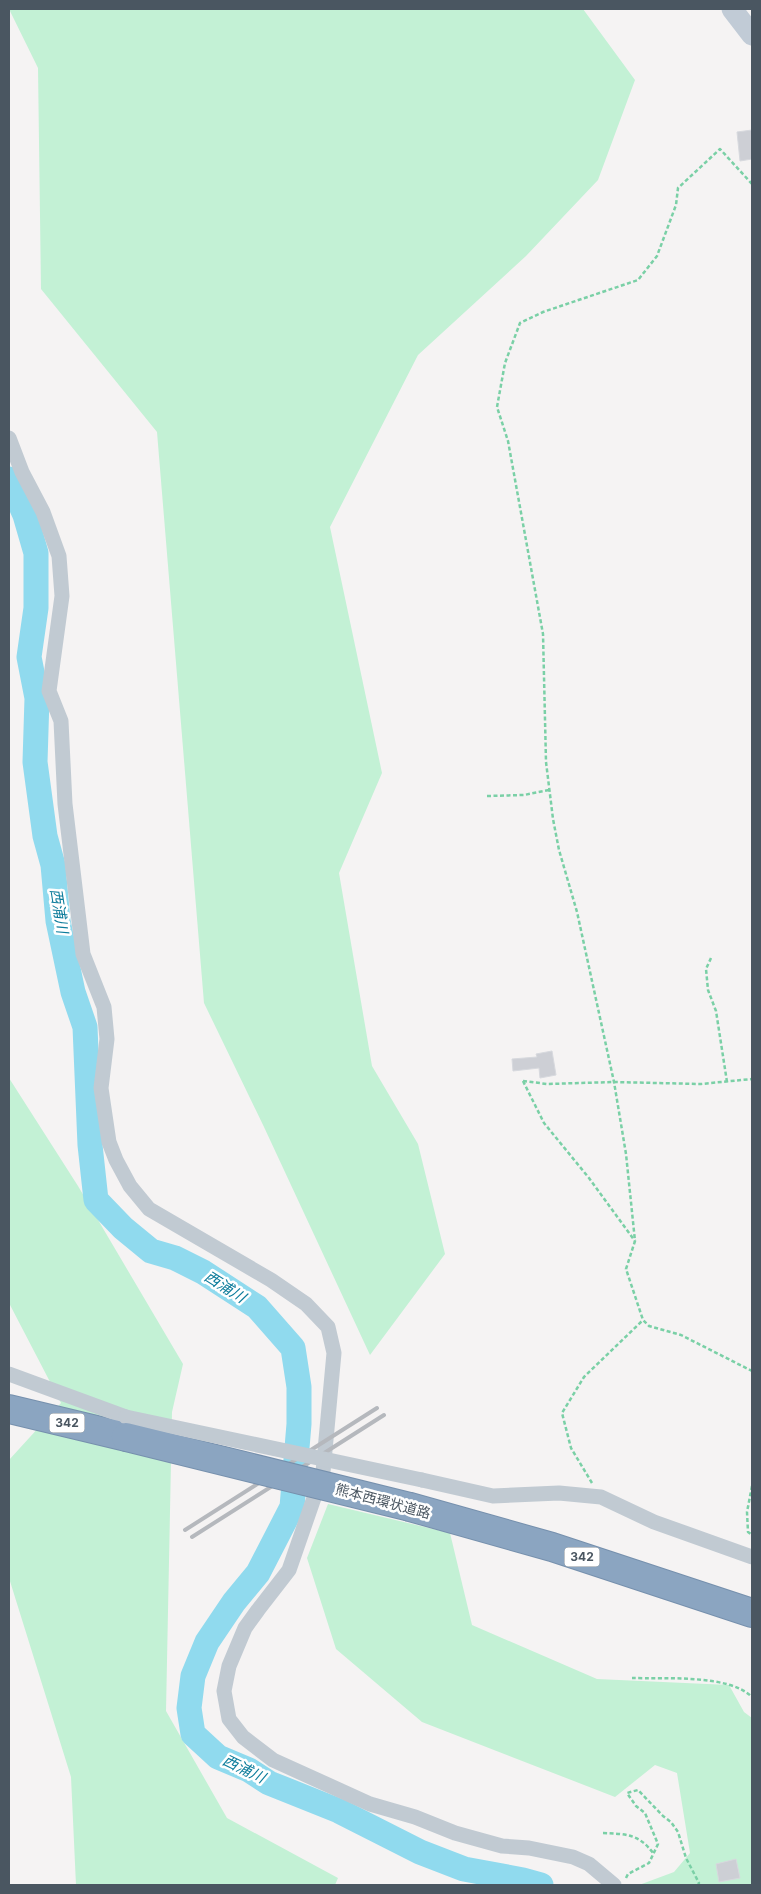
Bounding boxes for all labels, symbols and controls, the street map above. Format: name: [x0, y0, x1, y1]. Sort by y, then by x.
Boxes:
water label: 西浦川: [47, 887, 73, 937]
water label: 西浦川: [201, 1267, 251, 1308]
road number: 342: [50, 1414, 84, 1432]
street label: 熊本西環状道路: [334, 1480, 433, 1521]
road number: 342: [564, 1548, 600, 1566]
water label: 西浦川: [220, 1750, 270, 1788]

